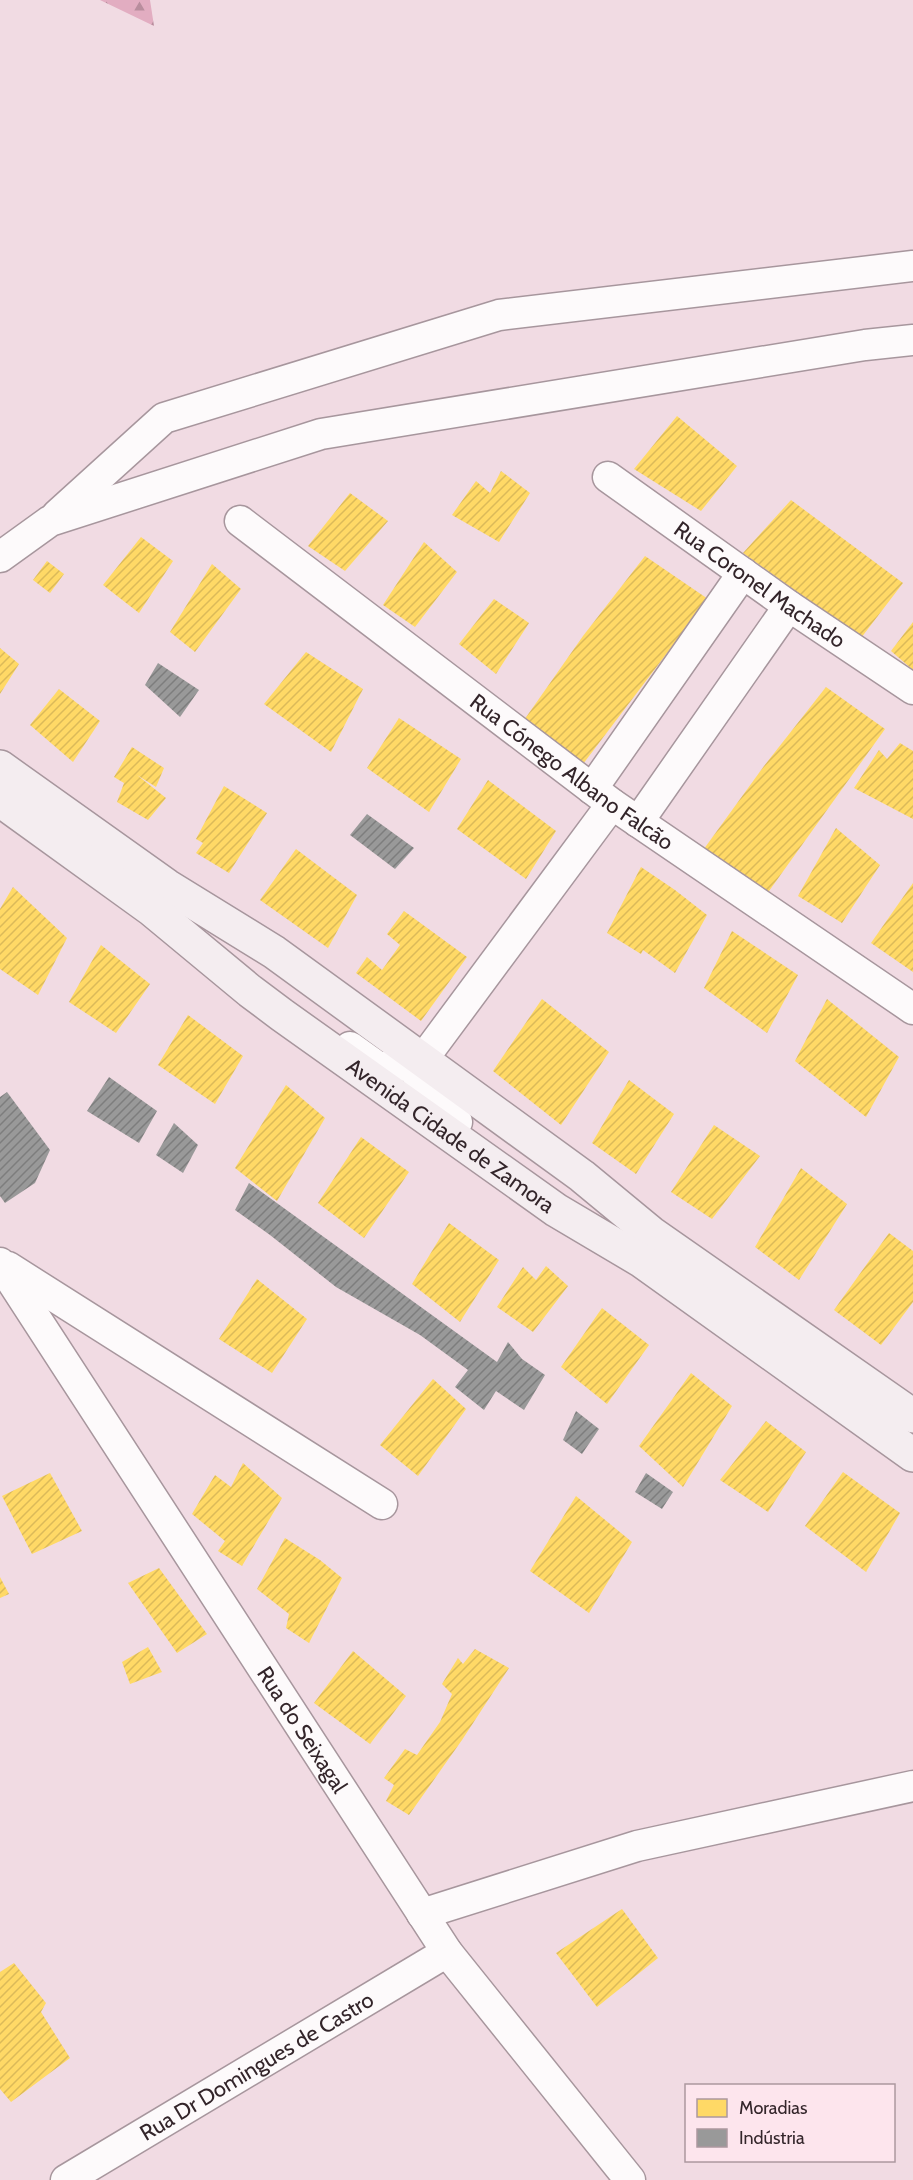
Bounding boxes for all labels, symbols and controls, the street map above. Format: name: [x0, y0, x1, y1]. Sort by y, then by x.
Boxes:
street label: Rua Coronel Machado: [669, 515, 850, 654]
street label: Rua Cónego Albano Falcão: [465, 688, 679, 856]
street label: Avenida Cidade de Zamora: [341, 1052, 560, 1219]
street label: Rua do Seixagal: [251, 1661, 354, 1799]
street label: Rua Dr Domingues de Castro: [135, 1986, 379, 2147]
legend: [685, 2084, 895, 2162]
text: Moradias: [739, 2097, 807, 2119]
text: Indústria: [739, 2127, 805, 2149]

